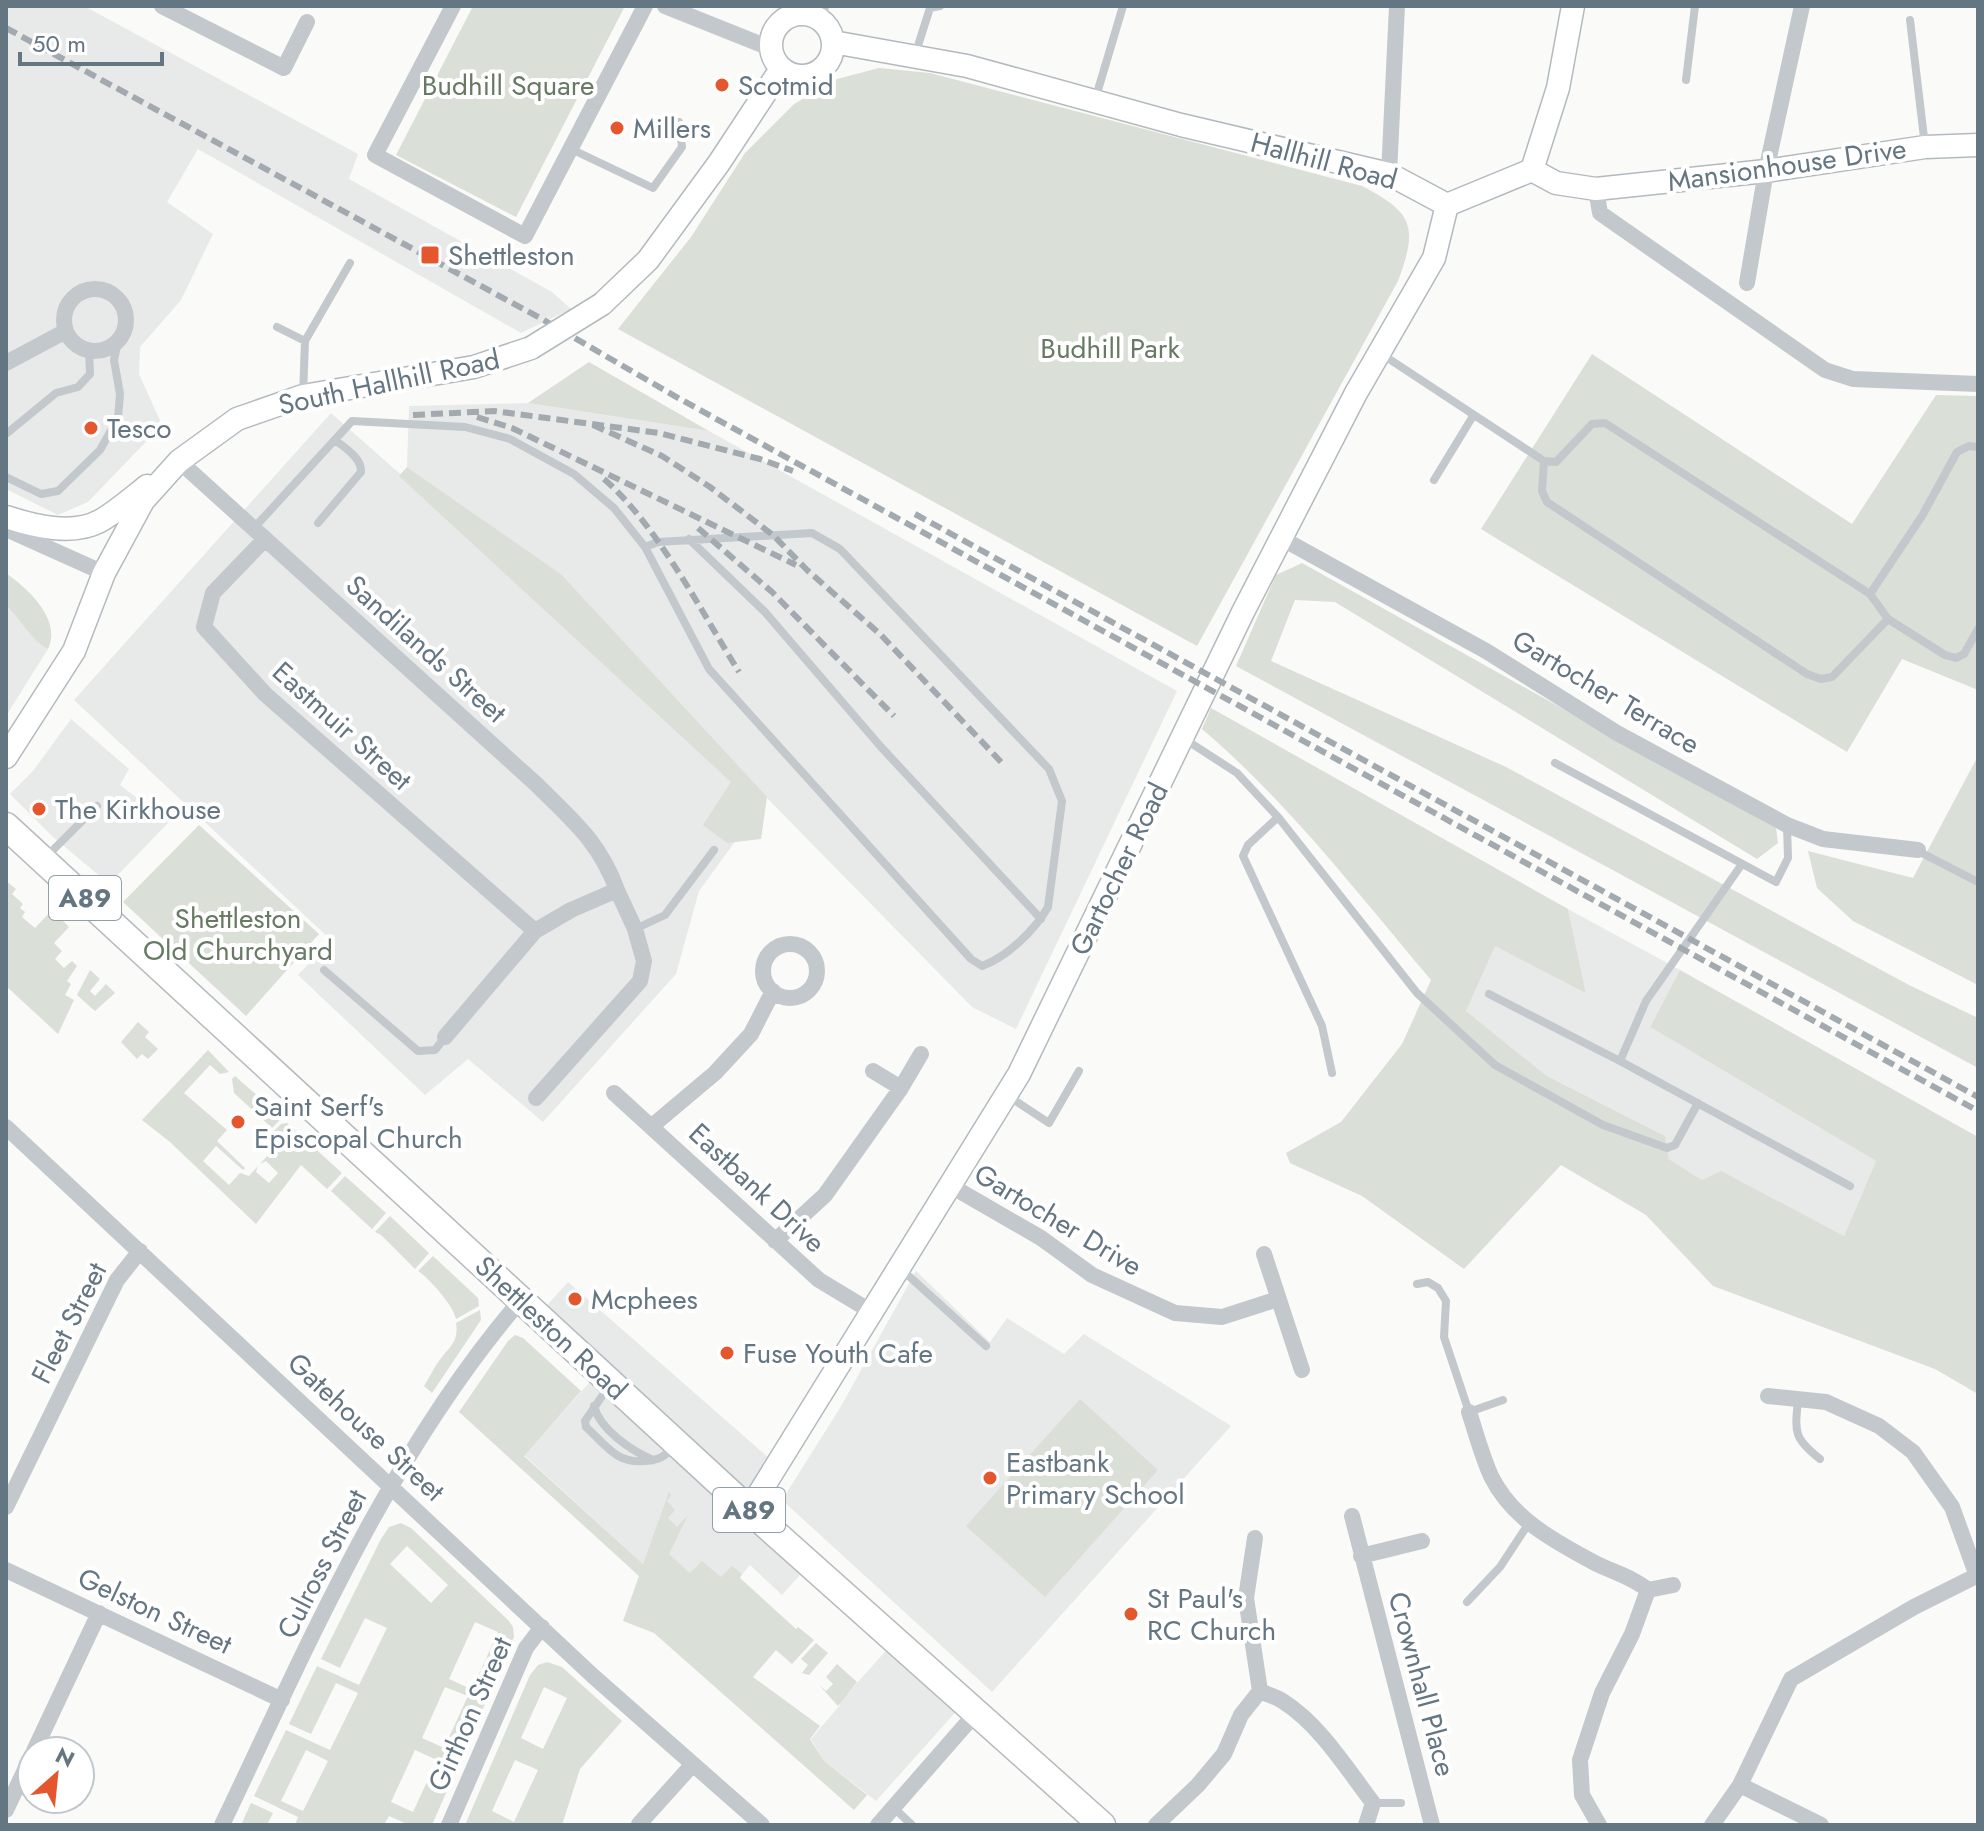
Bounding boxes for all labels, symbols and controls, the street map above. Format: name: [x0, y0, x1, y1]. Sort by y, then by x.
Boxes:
scale bar: [20, 16, 162, 66]
text: 50 m: [32, 26, 86, 61]
park label: Budhill Square: [422, 65, 594, 106]
place label: Scotmid: [738, 65, 834, 106]
marker: Scotmid: [713, 76, 731, 94]
place label: Millers: [633, 108, 711, 149]
marker: Millers: [608, 119, 626, 137]
street label: Hallhill Road: [1246, 122, 1402, 200]
street label: Mansionhouse Drive: [1665, 128, 1909, 202]
place label: Shettleston: [448, 235, 575, 276]
marker: Shettleston: [419, 244, 441, 266]
park label: Budhill Park: [1040, 328, 1180, 369]
street label: South Hallhill Road: [275, 339, 503, 425]
place label: Tesco: [107, 408, 172, 449]
marker: Tesco: [82, 419, 100, 437]
street label: Sandilands Street: [337, 566, 516, 733]
street label: Gartocher Terrace: [1504, 620, 1708, 764]
street label: Eastmuir Street: [263, 652, 421, 800]
street label: Gartocher Road: [1059, 776, 1179, 962]
place label: The Kirkhouse: [55, 789, 221, 830]
marker: The Kirkhouse: [30, 800, 48, 818]
road number: A89: [49, 876, 121, 920]
park label: Shettleston Old Churchyard: [143, 898, 333, 971]
place label: Saint Serf's Episcopal Church: [254, 1086, 463, 1159]
marker: Saint Serf's Episcopal Church: [229, 1113, 247, 1131]
street label: Eastbank Drive: [679, 1114, 835, 1262]
street label: Gartocher Drive: [966, 1154, 1150, 1286]
street label: Shettleston Road: [466, 1246, 636, 1410]
street label: Fleet Street: [21, 1255, 117, 1391]
place label: Mcphees: [591, 1279, 698, 1320]
marker: Mcphees: [566, 1290, 584, 1308]
place label: Fuse Youth Cafe: [743, 1333, 933, 1374]
street label: Gatehouse Street: [278, 1343, 454, 1511]
marker: Fuse Youth Cafe: [718, 1344, 736, 1362]
place label: Eastbank Primary School: [1006, 1442, 1185, 1515]
marker: Eastbank Primary School: [981, 1469, 999, 1487]
street label: Culross Street: [267, 1482, 377, 1646]
road number: A89: [713, 1488, 785, 1532]
street label: Gelston Street: [71, 1557, 239, 1665]
place label: St Paul's RC Church: [1147, 1578, 1276, 1651]
street label: Crownhall Place: [1378, 1587, 1466, 1781]
marker: St Paul's RC Church: [1122, 1605, 1140, 1623]
street label: Girthon Street: [418, 1630, 522, 1798]
north arrow: [16, 1735, 96, 1815]
text: N: [50, 1739, 80, 1775]

